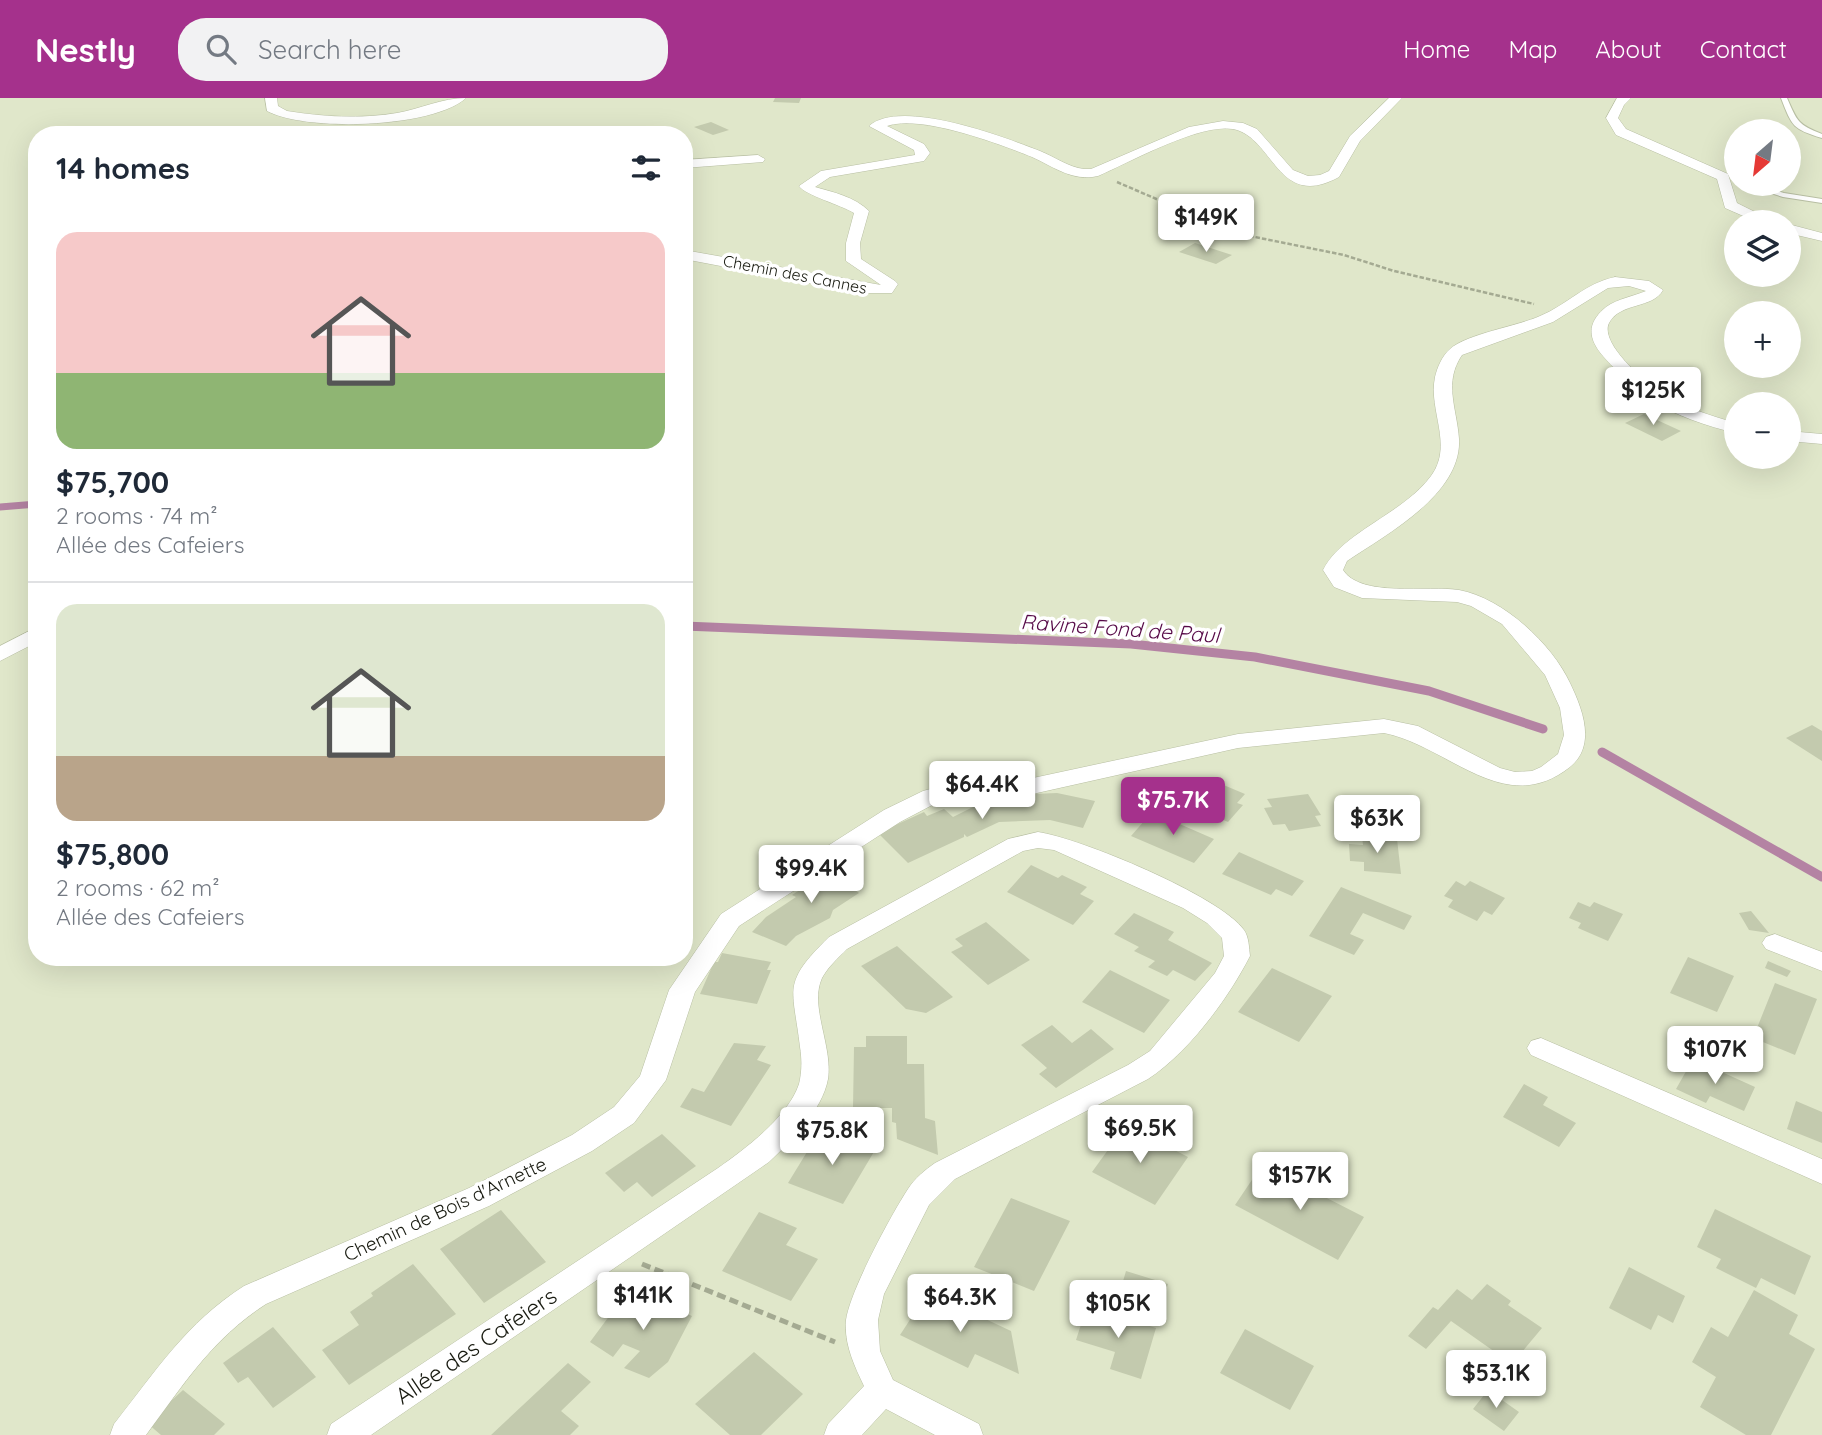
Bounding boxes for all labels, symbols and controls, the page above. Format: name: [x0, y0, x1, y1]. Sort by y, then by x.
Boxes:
search box: [178, 18, 668, 81]
text: Nestly: [35, 29, 136, 70]
icon: search: [202, 30, 240, 68]
text: Search here: [258, 33, 401, 66]
text: Home: [1403, 34, 1470, 64]
text: Map: [1508, 34, 1557, 64]
text: About: [1595, 34, 1662, 64]
text: Contact: [1700, 34, 1787, 64]
north arrow: [1724, 119, 1801, 196]
map controls: [1724, 119, 1801, 469]
text: 14 homes: [56, 149, 190, 187]
icon: filters: [627, 149, 665, 187]
pin: $149K: [1157, 194, 1255, 254]
text: $149K: [1174, 202, 1238, 231]
button: layers: [1724, 210, 1801, 287]
street label: Chemin des Cannes: [721, 250, 869, 298]
icon: home: [298, 278, 424, 404]
button: +: [1724, 301, 1801, 378]
pin: $125K: [1604, 368, 1702, 427]
text: $125K: [1621, 375, 1685, 404]
button: −: [1724, 392, 1801, 469]
text: $75,700: [56, 463, 169, 501]
text: 2 rooms · 74 m²: [56, 501, 218, 530]
text: Allée des Cafeiers: [56, 530, 244, 559]
water label: Ravine Fond de Paul: [1020, 608, 1222, 648]
icon: home: [298, 650, 424, 776]
pin: $64.4K: [925, 762, 1039, 821]
text: $64.4K: [945, 769, 1019, 798]
pin: $75.7K: [1116, 778, 1230, 837]
text: $75.7K: [1137, 785, 1209, 814]
pin: $63K: [1336, 796, 1418, 855]
text: $63K: [1350, 803, 1404, 832]
text: $75,800: [56, 835, 169, 873]
pin: $99.4K: [754, 846, 868, 905]
text: $99.4K: [775, 853, 847, 882]
text: 2 rooms · 62 m²: [56, 873, 220, 902]
text: Allée des Cafeiers: [56, 902, 244, 931]
pin: $107K: [1666, 1026, 1764, 1086]
text: $107K: [1683, 1034, 1747, 1063]
pin: $69.5K: [1083, 1105, 1197, 1165]
pin: $75.8K: [775, 1108, 889, 1167]
text: $69.5K: [1104, 1113, 1176, 1142]
text: $75.8K: [796, 1115, 868, 1144]
street label: Chemin de Bois d'Arnette: [340, 1151, 550, 1267]
pin: $157K: [1251, 1152, 1349, 1212]
text: $157K: [1268, 1160, 1332, 1189]
pin: $141K: [594, 1272, 692, 1332]
pin: $64.3K: [903, 1274, 1017, 1334]
text: $141K: [613, 1280, 673, 1309]
pin: $105K: [1069, 1280, 1167, 1340]
street label: Allée des Cafeiers: [390, 1281, 562, 1410]
text: $64.3K: [923, 1282, 997, 1311]
text: $105K: [1085, 1288, 1151, 1317]
pin: $53.1K: [1439, 1350, 1553, 1410]
text: $53.1K: [1462, 1358, 1530, 1387]

